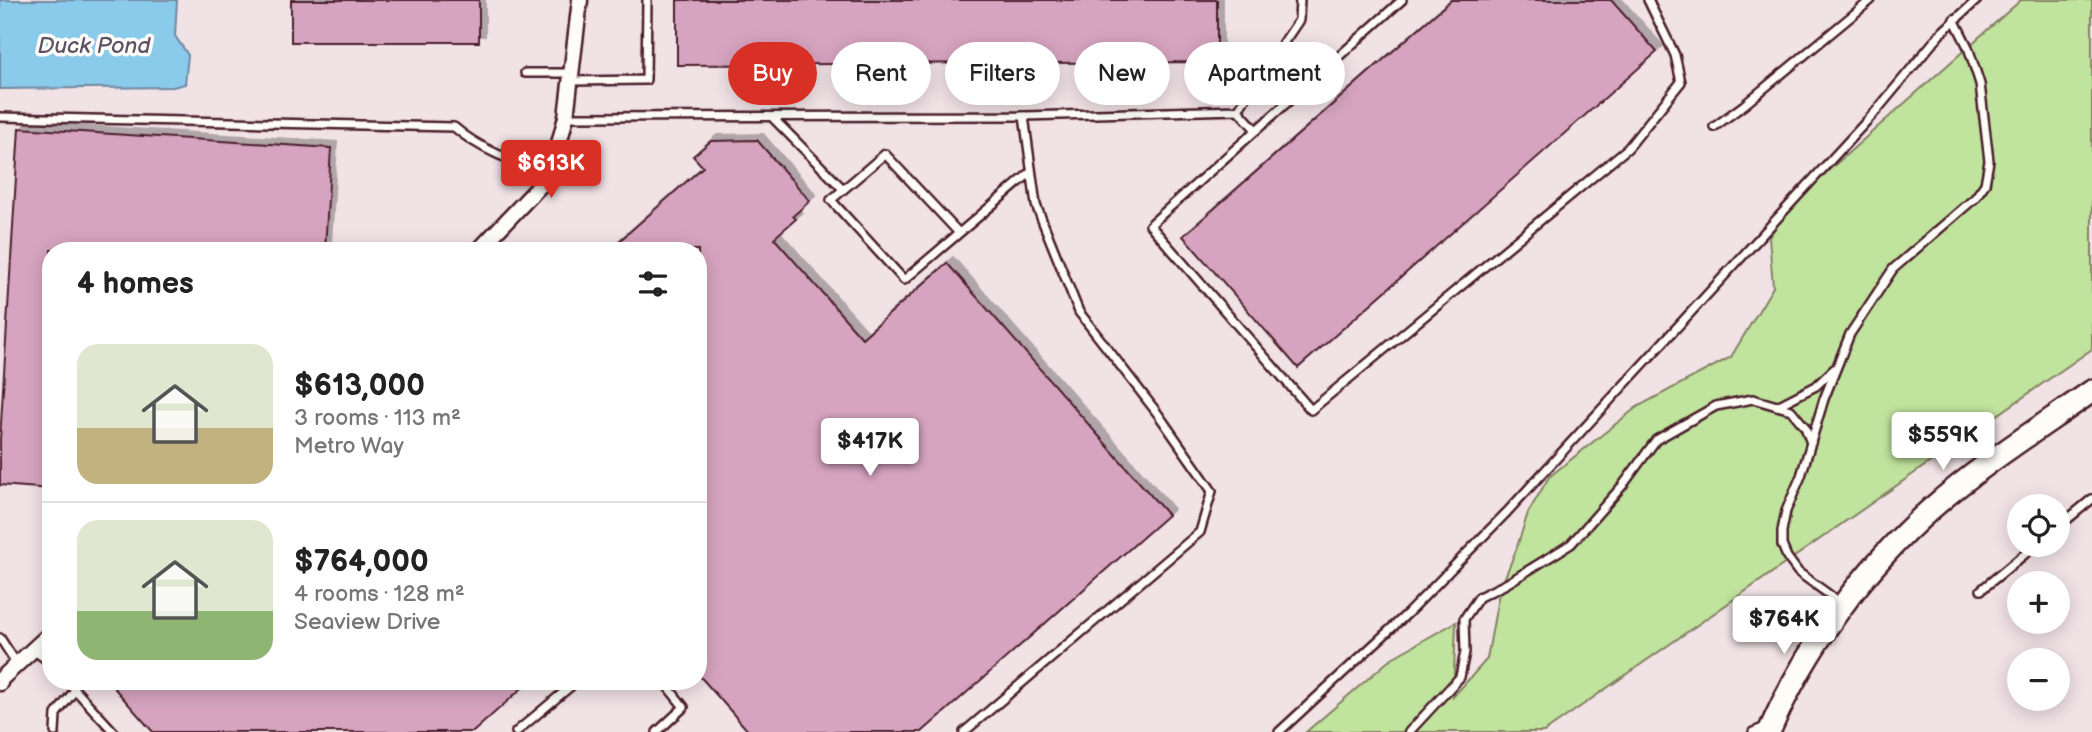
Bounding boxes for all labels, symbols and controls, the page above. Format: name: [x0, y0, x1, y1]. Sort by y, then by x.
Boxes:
water label: Duck Pond: [37, 32, 151, 60]
chip: Buy: [728, 42, 817, 105]
chip: Rent: [831, 42, 931, 105]
chip: Filters: [945, 42, 1060, 105]
chip: New: [1074, 42, 1170, 105]
chip: Apartment: [1184, 42, 1345, 105]
pin: $613K: [502, 140, 600, 200]
text: $613K: [517, 149, 585, 177]
icon: filters: [634, 265, 672, 303]
text: 4 homes: [77, 266, 194, 302]
text: $613,000: [294, 368, 425, 404]
icon: home: [133, 372, 217, 456]
text: 3 rooms · 113 m²: [294, 404, 461, 432]
pin: $559K: [1894, 412, 1992, 472]
pin: $417K: [821, 419, 919, 478]
text: $559K: [1908, 421, 1978, 449]
text: $417K: [837, 427, 903, 455]
text: Metro Way: [294, 432, 404, 460]
map controls: [2007, 494, 2070, 711]
button: locate: [2007, 494, 2070, 557]
text: $764,000: [294, 544, 429, 580]
icon: home: [133, 548, 217, 632]
button: +: [2007, 571, 2070, 634]
text: 4 rooms · 128 m²: [294, 580, 465, 608]
pin: $764K: [1735, 596, 1833, 656]
text: $764K: [1749, 605, 1819, 633]
text: Seaview Drive: [294, 608, 440, 636]
button: −: [2007, 648, 2070, 711]

